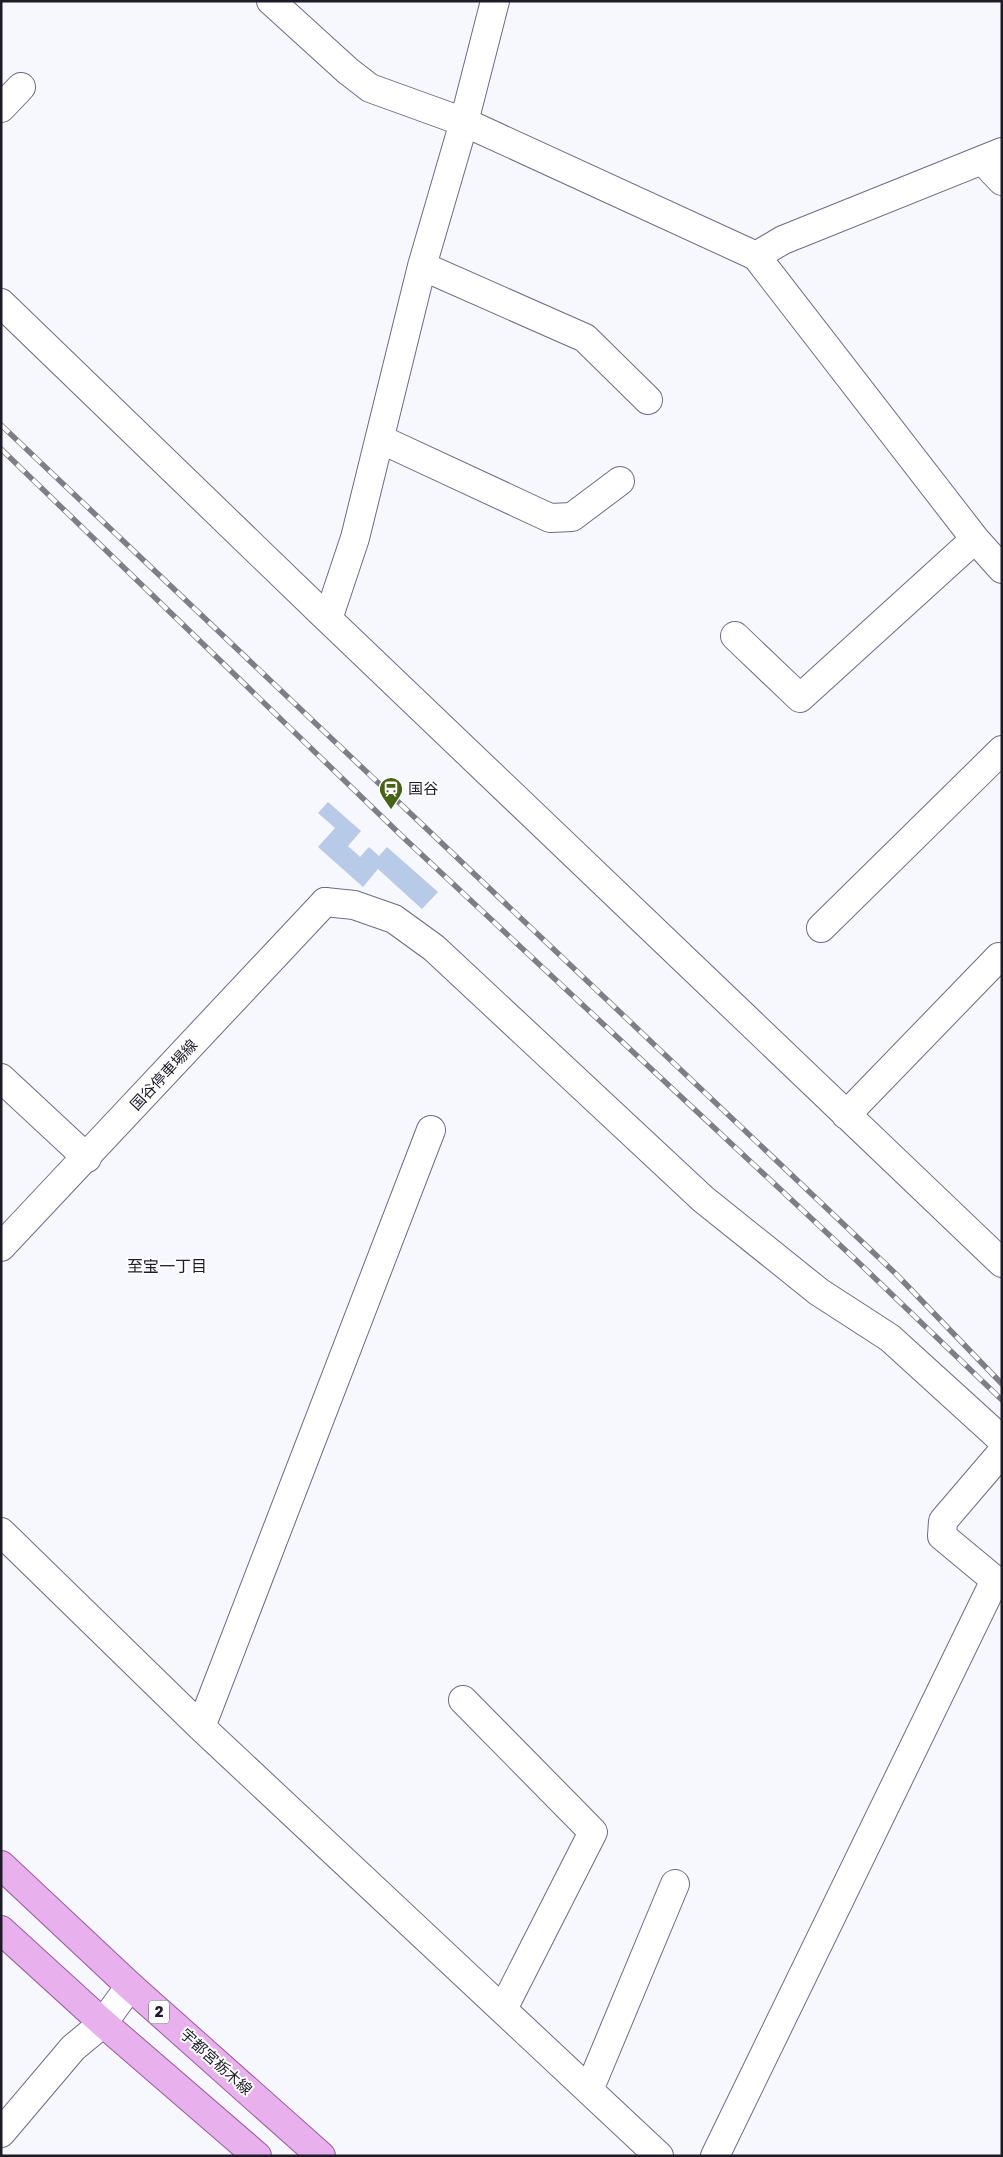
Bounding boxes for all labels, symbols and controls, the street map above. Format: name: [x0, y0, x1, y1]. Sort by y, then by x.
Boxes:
station icon: 国谷: [378, 776, 404, 810]
place label: 国谷: [408, 780, 438, 798]
street label: 国谷停車場線: [127, 1036, 201, 1114]
district label: 至宝一丁目: [127, 1257, 207, 1276]
road number: 2: [149, 2000, 169, 2024]
street label: 宇都宮栃木線: [177, 2025, 255, 2099]

